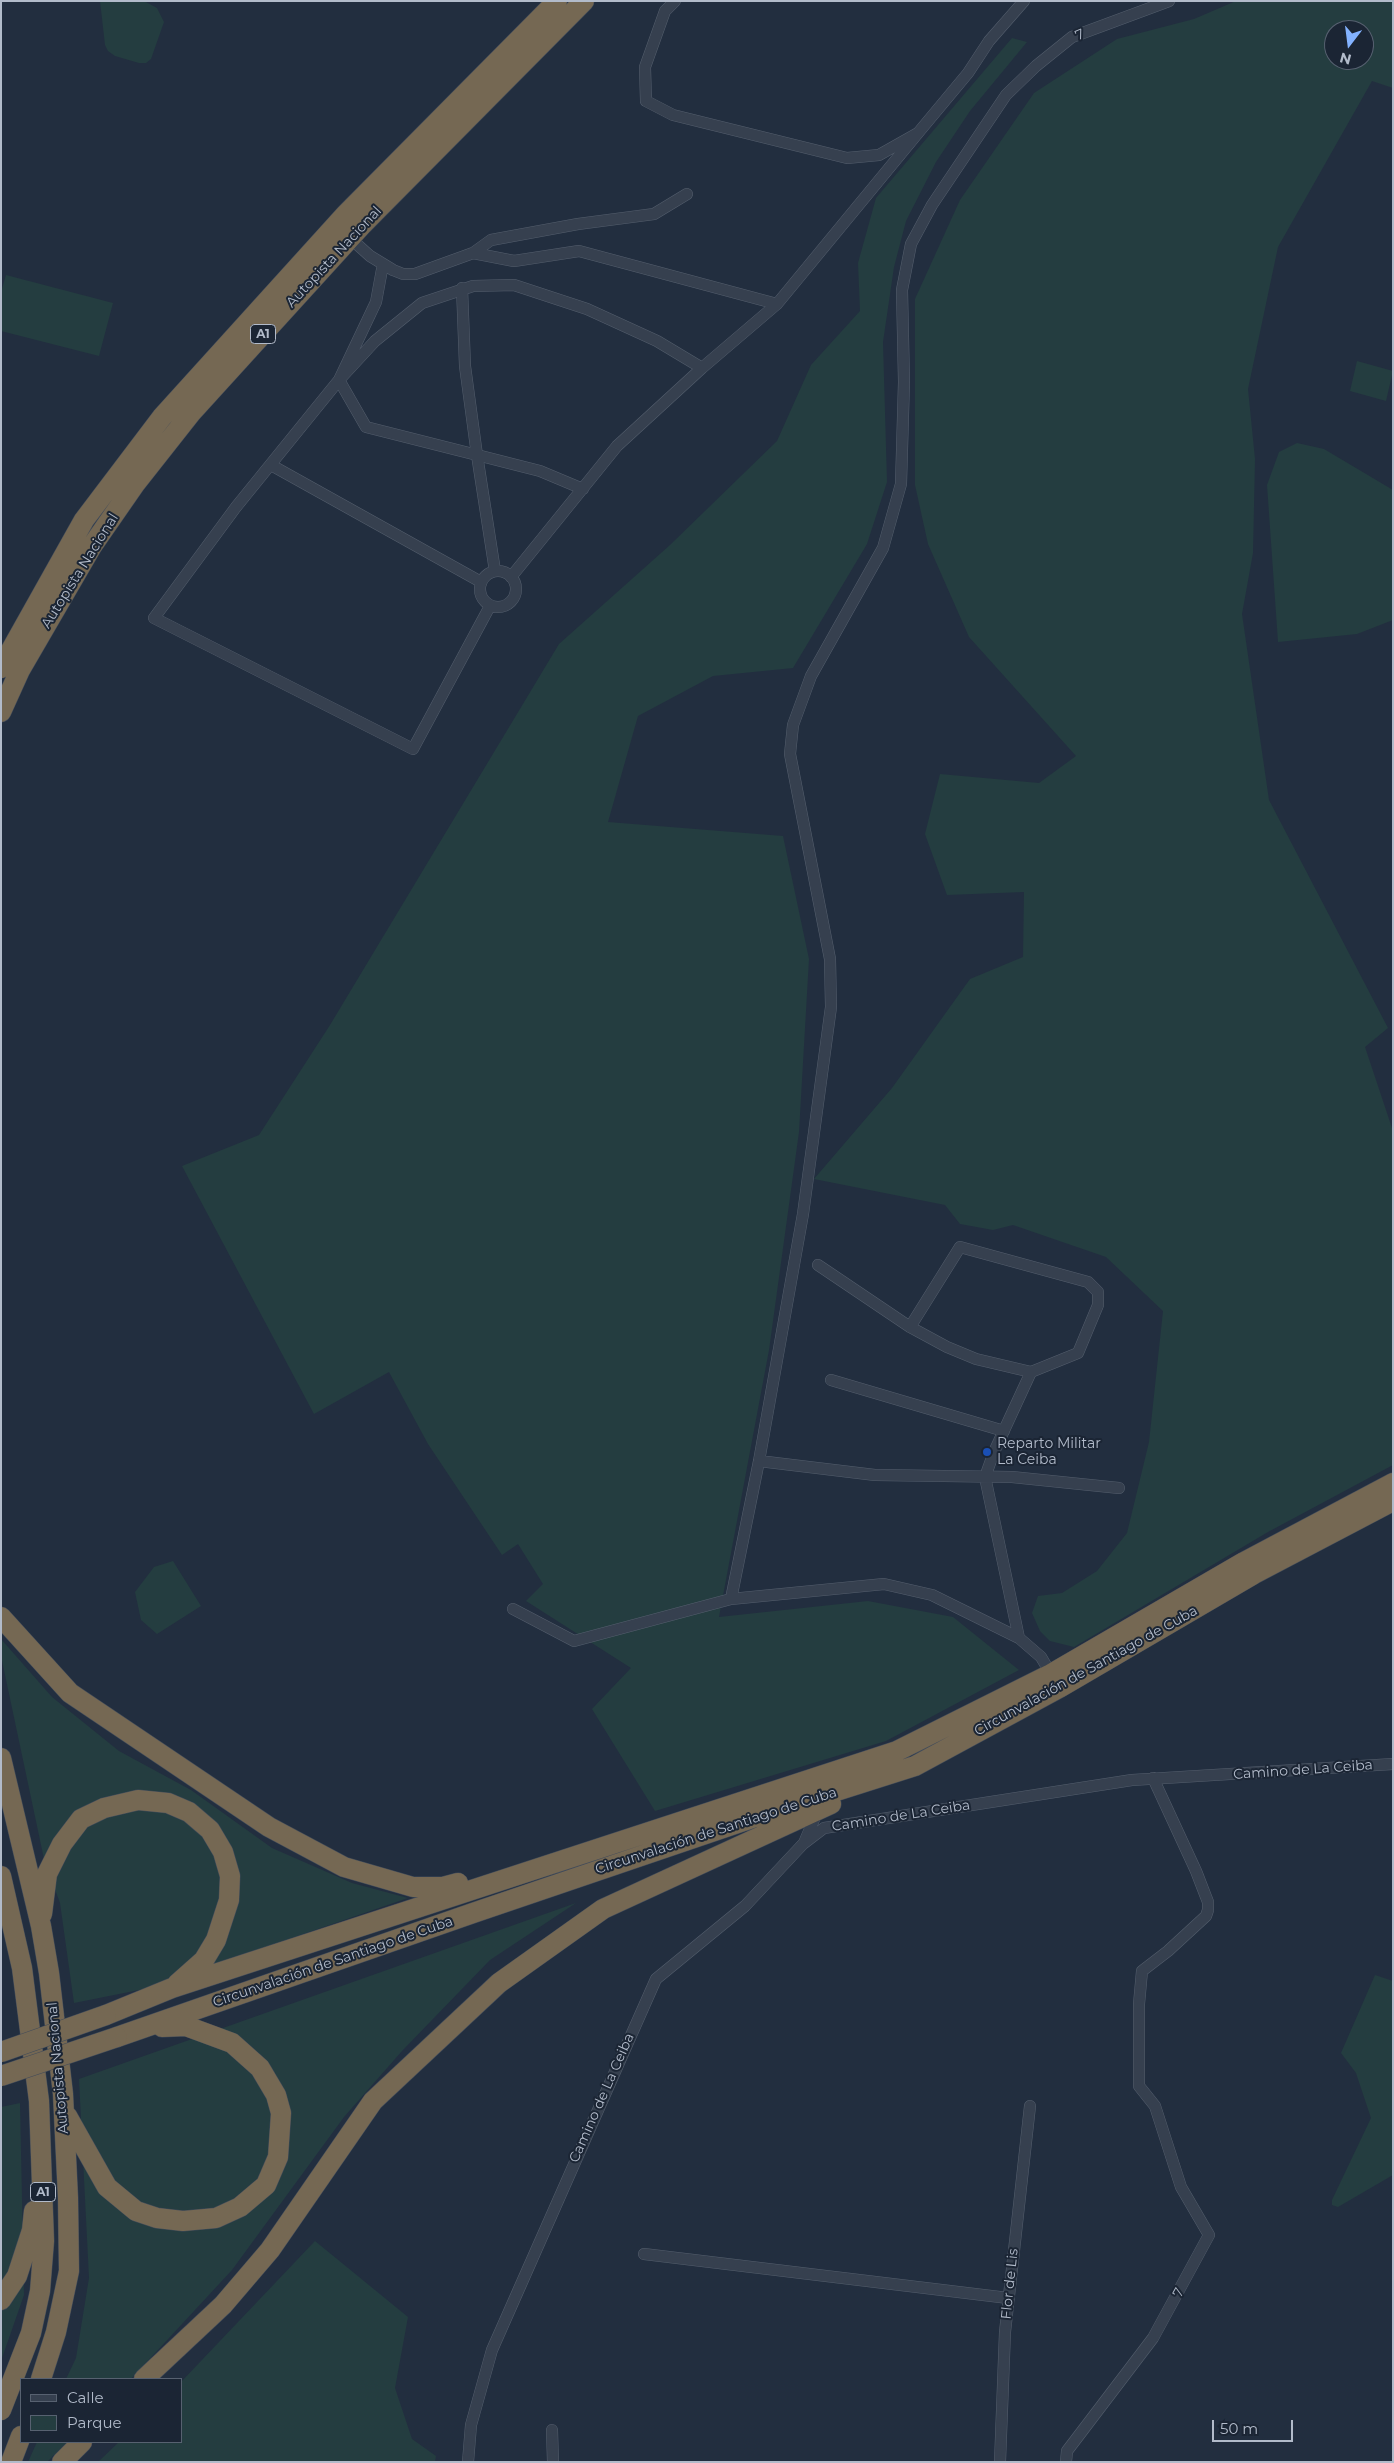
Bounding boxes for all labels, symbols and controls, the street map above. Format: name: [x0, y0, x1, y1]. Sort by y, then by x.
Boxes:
north arrow: [1324, 20, 1374, 70]
street label: 7: [1073, 26, 1087, 44]
text: N: [1338, 48, 1353, 69]
street label: Autopista Nacional: [283, 203, 385, 311]
road number: A1: [250, 324, 276, 344]
street label: Autopista Nacional: [38, 510, 122, 632]
place label: Reparto Militar La Ceiba: [997, 1436, 1101, 1468]
marker: Reparto Militar La Ceiba: [981, 1446, 993, 1458]
street label: Circunvalación de Santiago de Cuba: [971, 1602, 1201, 1740]
street label: Camino de La Ceiba: [1233, 1757, 1373, 1783]
street label: Circunvalación de Santiago de Cuba: [593, 1784, 839, 1878]
street label: Camino de La Ceiba: [831, 1797, 971, 1835]
street label: Circunvalación de Santiago de Cuba: [211, 1913, 455, 2011]
street label: Autopista Nacional: [44, 2001, 72, 2135]
street label: Camino de La Ceiba: [566, 2031, 638, 2165]
road number: A1: [30, 2182, 56, 2202]
street label: Flor de Lis: [998, 2248, 1022, 2320]
street label: 7: [1170, 2285, 1188, 2301]
legend: [20, 2378, 182, 2443]
text: Calle: [67, 2388, 104, 2407]
scale bar: [1214, 2410, 1295, 2442]
text: Parque: [67, 2413, 122, 2432]
text: 50 m: [1220, 2419, 1258, 2438]

